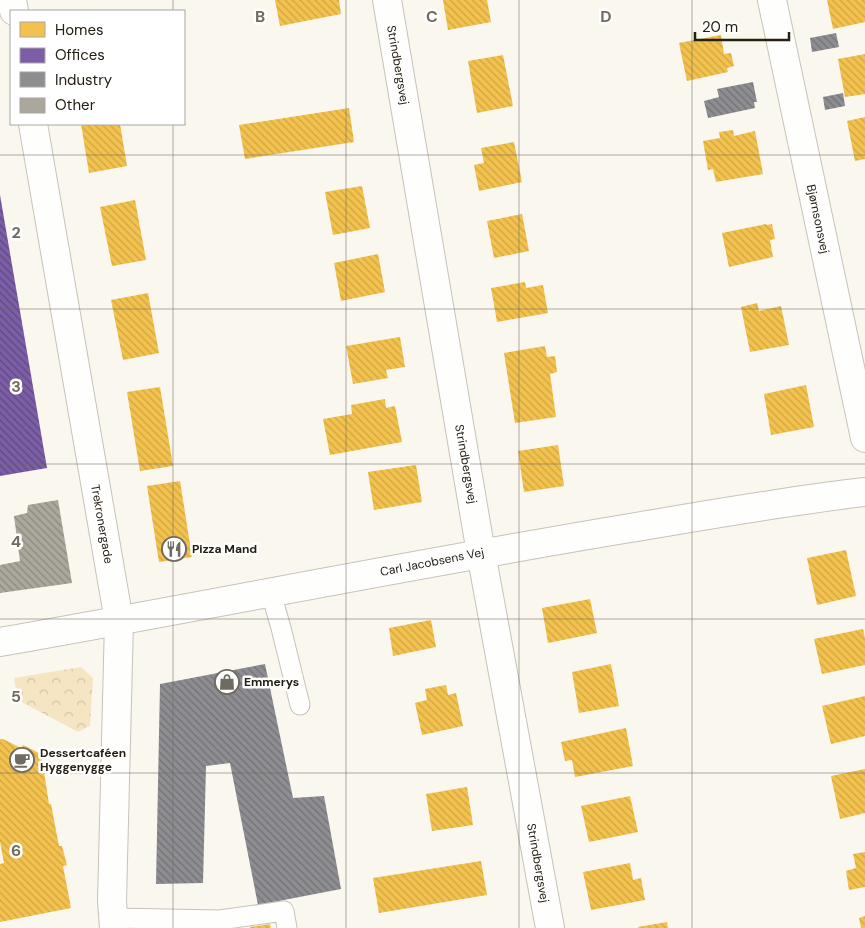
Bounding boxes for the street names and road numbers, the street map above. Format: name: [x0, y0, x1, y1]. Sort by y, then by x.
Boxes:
street label: Strindbergsvej: [383, 24, 413, 106]
street label: Bjørnsonsvej: [803, 183, 833, 255]
street label: Strindbergsvej: [451, 423, 481, 505]
street label: Trekronergade: [87, 483, 117, 565]
street label: Carl Jacobsens Vej: [379, 544, 485, 580]
street label: Strindbergsvej: [523, 822, 553, 904]

